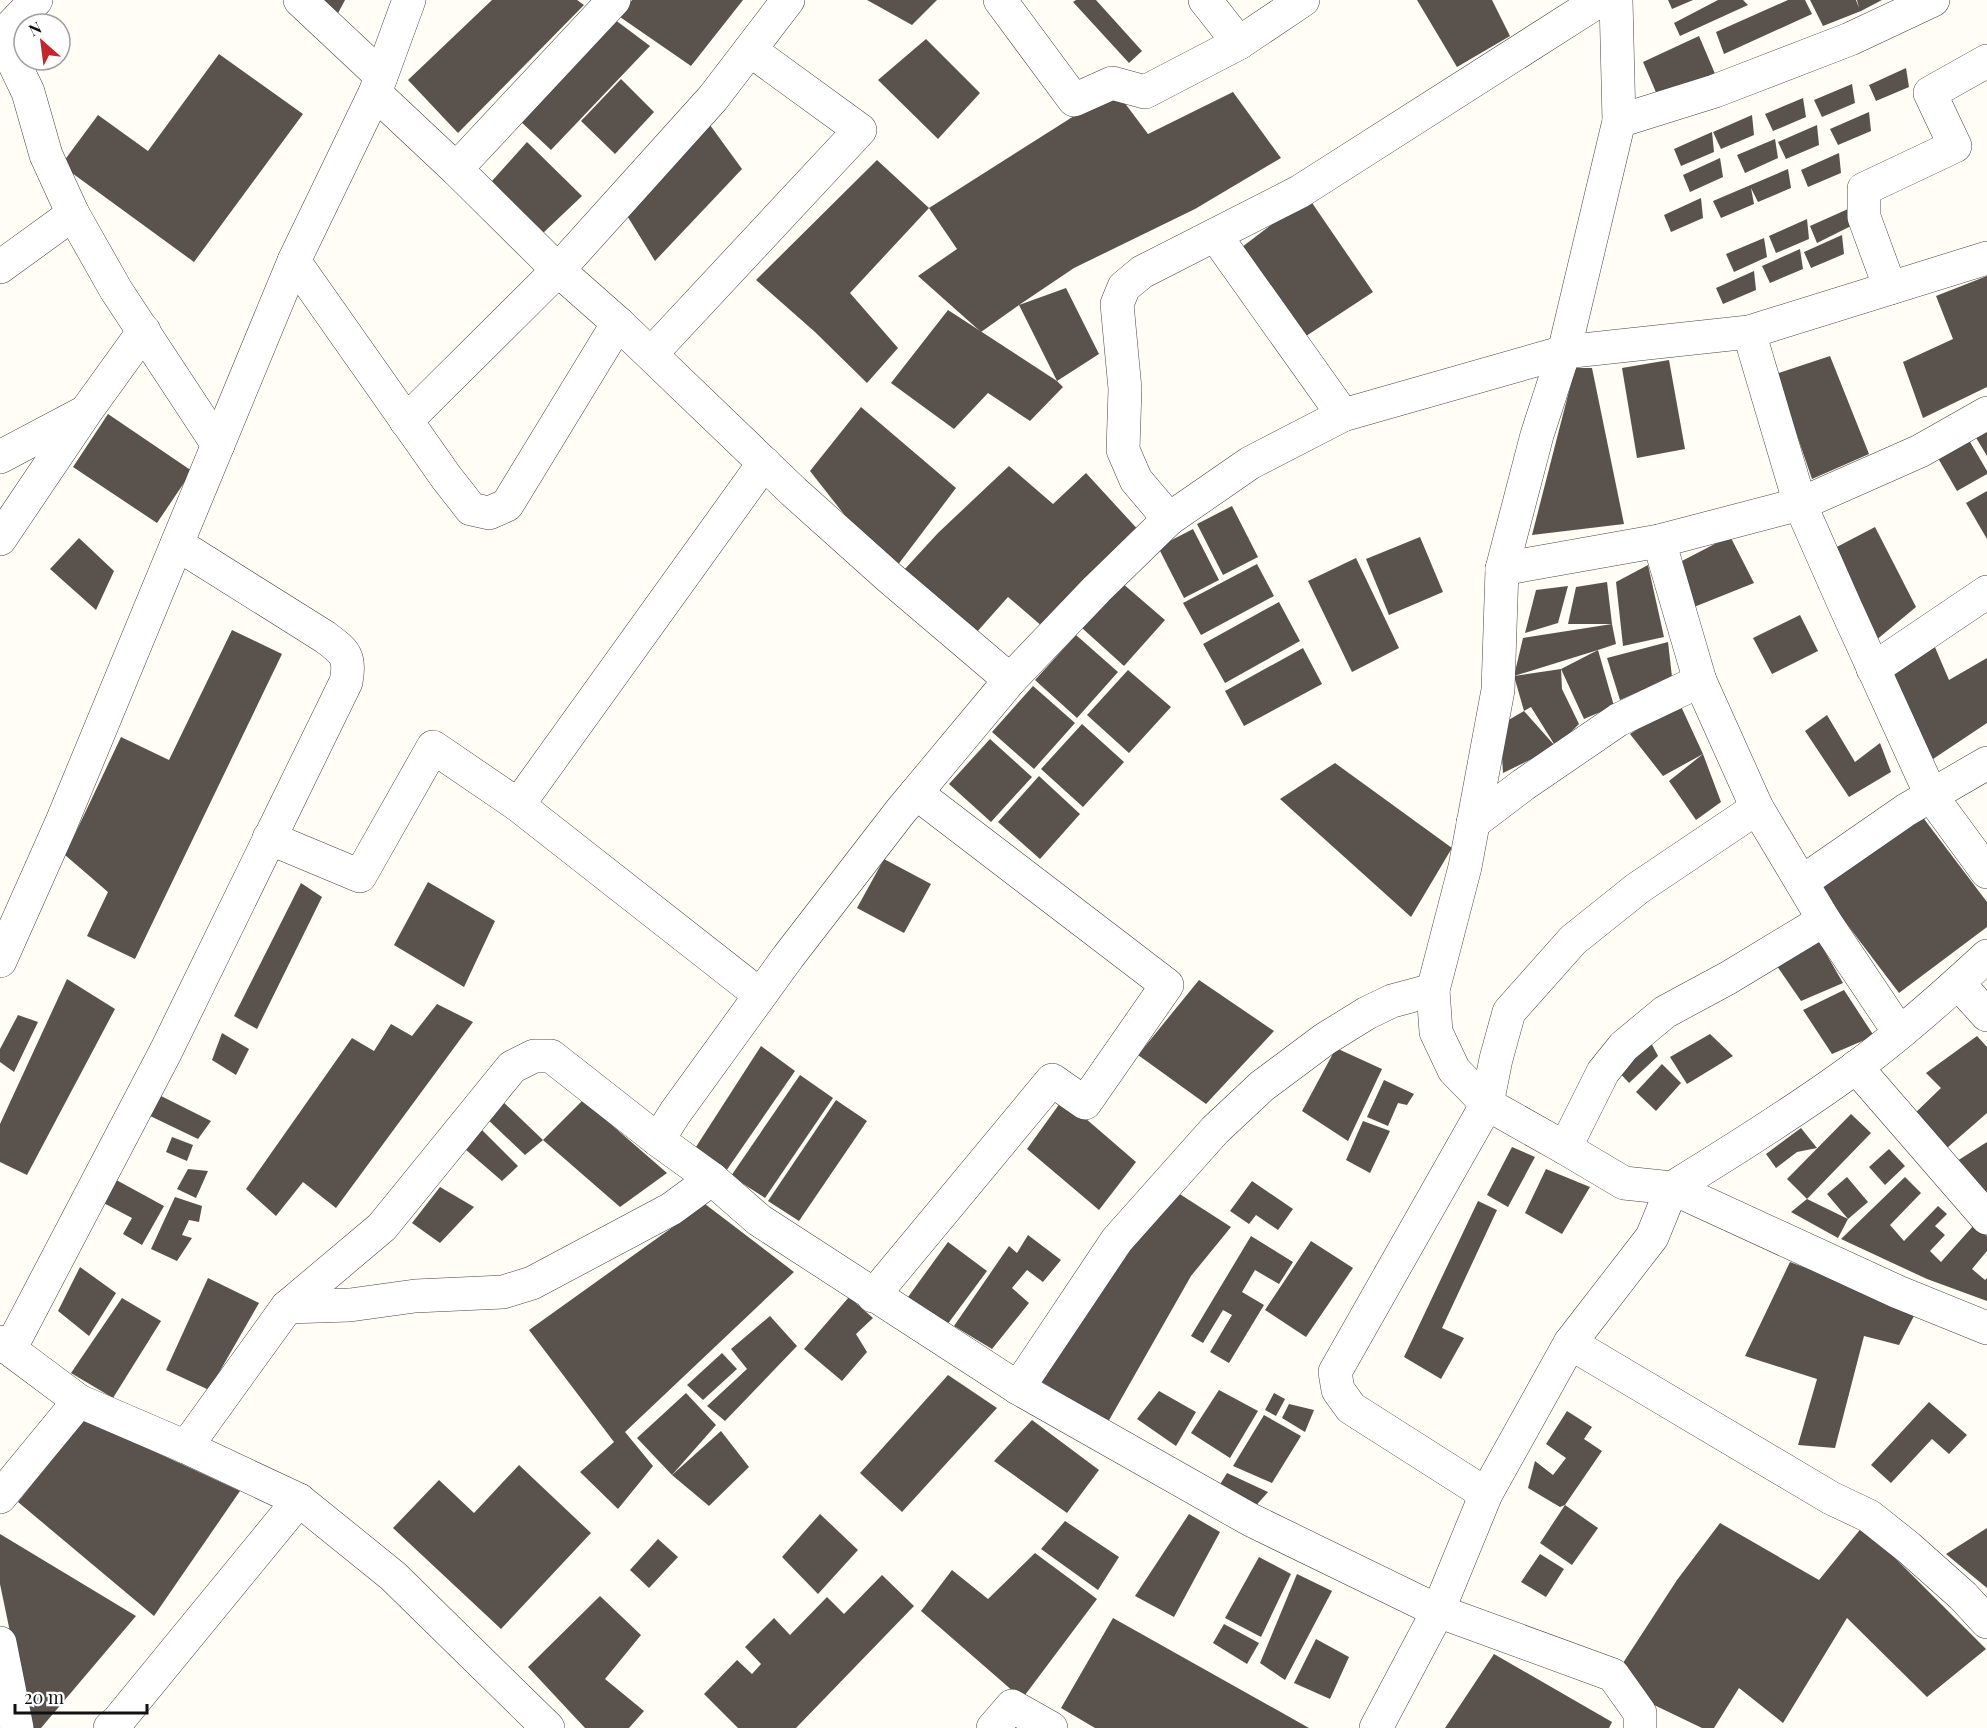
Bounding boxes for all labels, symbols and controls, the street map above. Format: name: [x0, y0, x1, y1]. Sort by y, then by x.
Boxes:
north arrow: [12, 12, 72, 72]
text: N: [25, 16, 45, 40]
scale bar: [15, 1677, 147, 1715]
text: 20 m: [24, 1685, 64, 1709]

